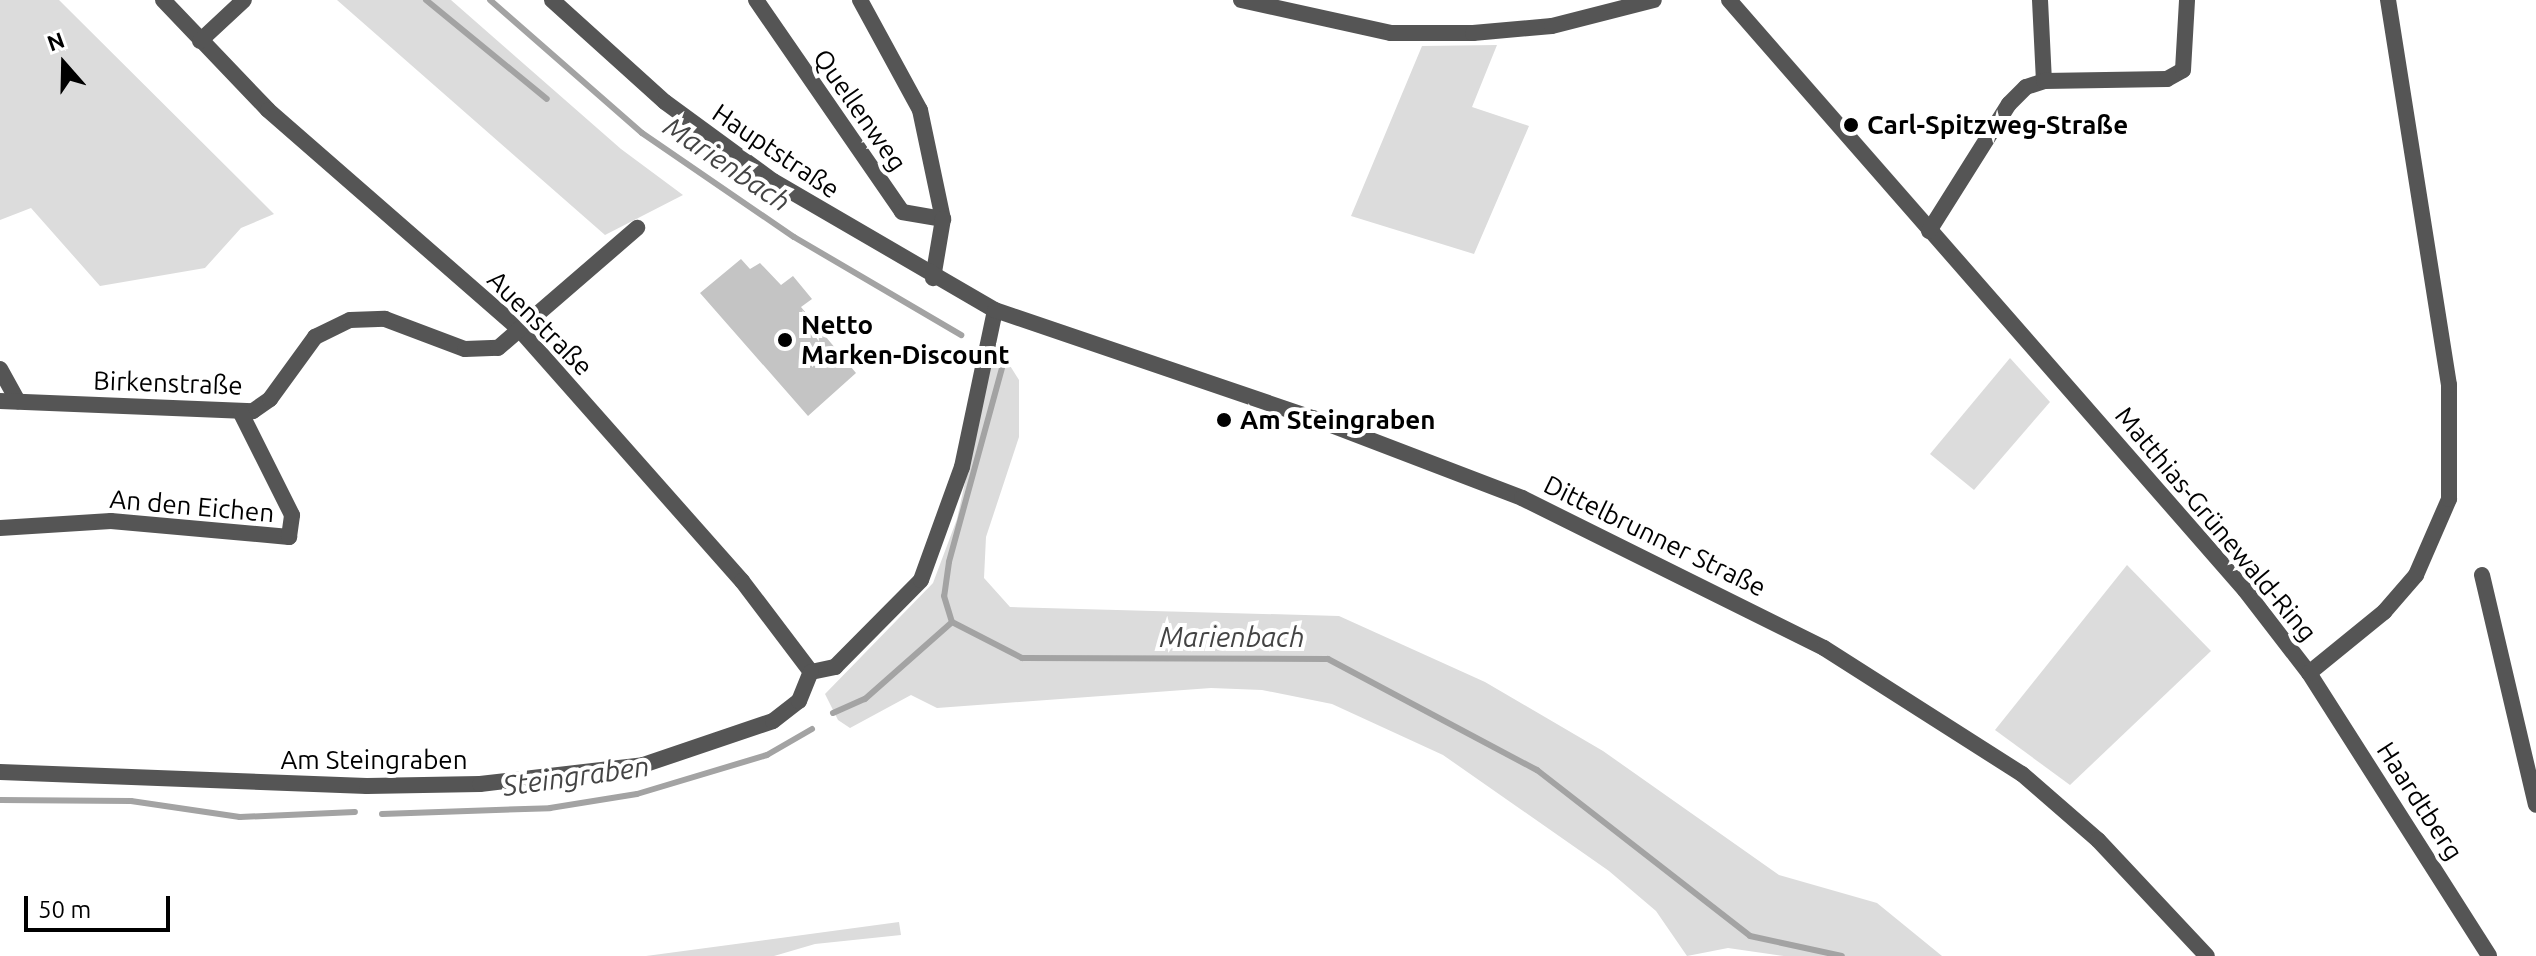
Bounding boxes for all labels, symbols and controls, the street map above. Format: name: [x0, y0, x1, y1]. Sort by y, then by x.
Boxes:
north arrow: [24, 24, 104, 104]
text: N: [44, 26, 68, 56]
street label: Quellenweg: [807, 43, 913, 177]
street label: Hauptstraße: [707, 97, 845, 205]
water label: Marienbach: [657, 109, 797, 219]
place label: Carl-Spitzweg-Straße: [1867, 109, 2128, 141]
marker: Carl-Spitzweg-Straße: [1842, 116, 1860, 134]
street label: Auenstraße: [481, 264, 599, 382]
place label: Netto Marken-Discount: [801, 309, 1009, 370]
marker: Netto Marken-Discount: [776, 331, 794, 349]
street label: Birkenstraße: [93, 365, 243, 401]
street label: Matthias-Grünewald-Ring: [2109, 400, 2323, 648]
place label: Am Steingraben: [1240, 404, 1436, 436]
marker: Am Steingraben: [1215, 411, 1233, 429]
street label: Dittelbrunner Straße: [1539, 469, 1771, 603]
street label: An den Eichen: [108, 483, 276, 529]
water label: Marienbach: [1159, 620, 1305, 654]
street label: Haardtberg: [2370, 736, 2470, 866]
street label: Am Steingraben: [280, 744, 468, 776]
water label: Steingraben: [501, 749, 651, 803]
scale bar: [28, 880, 174, 930]
text: 50 m: [38, 896, 91, 923]

